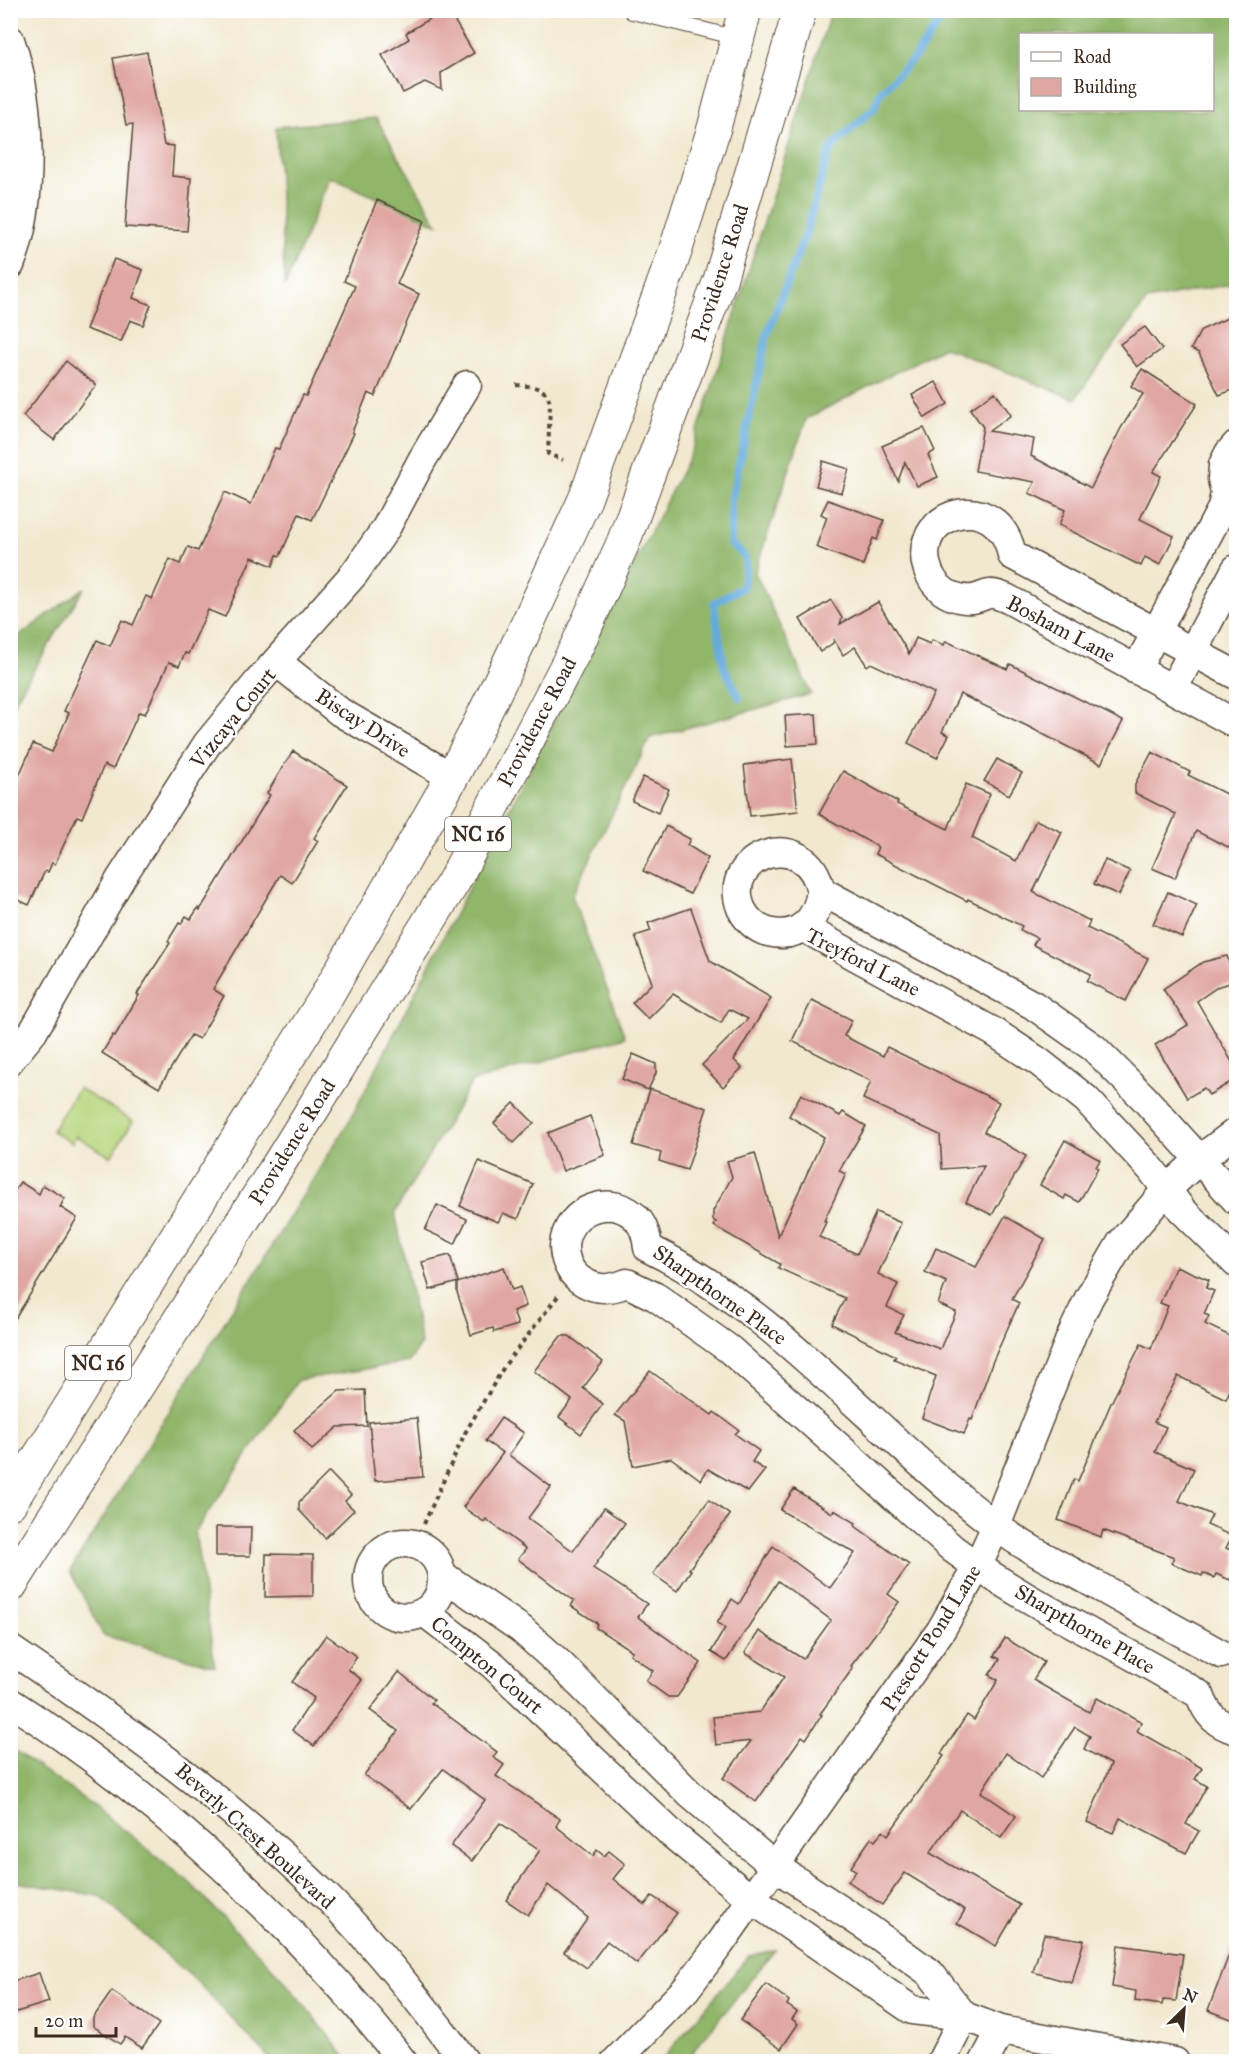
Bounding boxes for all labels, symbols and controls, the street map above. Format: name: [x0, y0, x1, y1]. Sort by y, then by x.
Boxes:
legend: [1019, 33, 1214, 111]
text: Road: [1073, 46, 1111, 68]
text: Building: [1073, 76, 1137, 99]
street label: Providence Road: [685, 200, 755, 345]
street label: Bosham Lane: [1002, 589, 1120, 669]
street label: Providence Road: [492, 652, 582, 792]
street label: Vizcaya Court: [184, 662, 282, 774]
street label: Biscay Drive: [311, 683, 415, 763]
road number: NC 16: [445, 817, 511, 851]
street label: Treyford Lane: [801, 922, 925, 1002]
street label: Providence Road: [243, 1074, 341, 1210]
street label: Sharpthorne Place: [648, 1239, 792, 1351]
road number: NC 16: [65, 1346, 131, 1380]
street label: Prescott Pond Lane: [875, 1560, 987, 1716]
street label: Sharpthorne Place: [1010, 1578, 1160, 1680]
street label: Compton Court: [425, 1610, 549, 1720]
street label: Beverly Crest Boulevard: [170, 1757, 341, 1915]
north arrow: [1154, 1979, 1214, 2039]
text: N: [1180, 1984, 1201, 2008]
scale bar: [36, 2000, 116, 2038]
text: 20 m: [45, 2010, 83, 2032]

